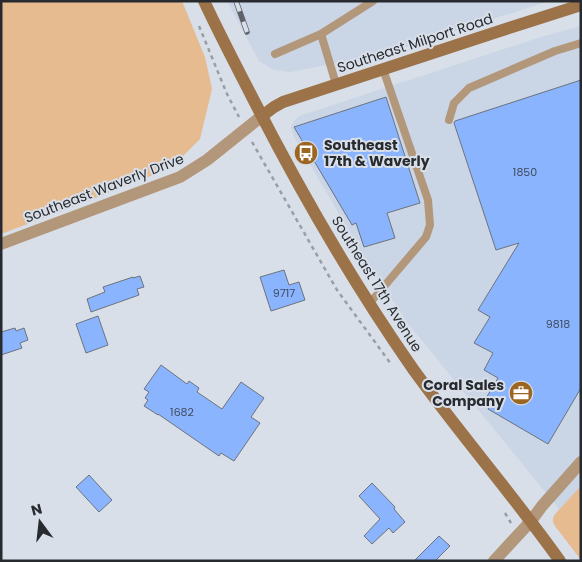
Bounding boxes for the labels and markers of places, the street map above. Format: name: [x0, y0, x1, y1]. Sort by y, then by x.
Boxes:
place label: Southeast 17th & Waverly: [324, 135, 430, 171]
bus stop icon: Southeast 17th & Waverly: [293, 140, 319, 166]
place label: Coral Sales Company: [423, 375, 504, 411]
office icon: Coral Sales Company: [508, 380, 534, 406]

